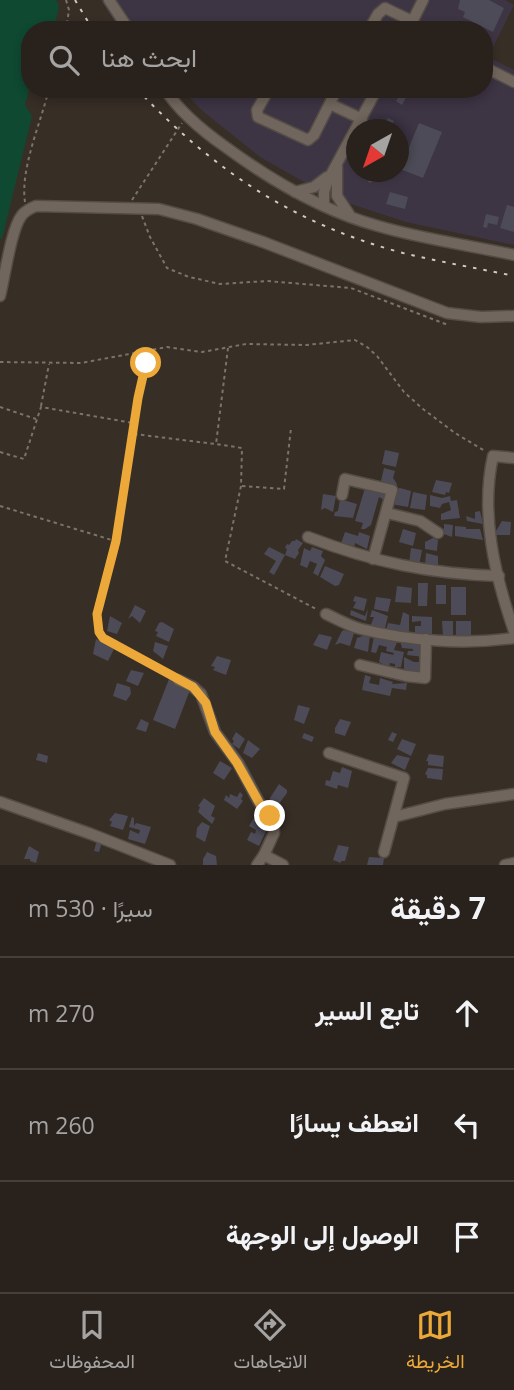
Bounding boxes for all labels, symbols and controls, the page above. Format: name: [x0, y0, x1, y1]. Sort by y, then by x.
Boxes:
search box: [21, 21, 493, 98]
text: ابحث هنا: [101, 39, 197, 75]
icon: search: [45, 41, 83, 79]
north arrow: [346, 119, 409, 182]
route start: [130, 347, 161, 378]
route end: [254, 800, 285, 831]
text: 7 دقيقة: [390, 887, 486, 928]
text: سيرًا · 530 m: [28, 892, 153, 924]
text: تابع السير: [315, 992, 419, 1028]
icon: ahead: [448, 994, 486, 1032]
text: 270 m: [28, 997, 95, 1029]
text: انعطف يسارًا: [289, 1104, 419, 1140]
icon: left: [448, 1106, 486, 1144]
text: 260 m: [28, 1109, 95, 1141]
text: الوصول إلى الوجهة: [226, 1216, 419, 1252]
icon: arrive: [448, 1218, 486, 1256]
tab: المحفوظات: [49, 1306, 135, 1378]
tab: الاتجاهات: [234, 1306, 307, 1378]
tab: الخريطة: [406, 1306, 465, 1378]

